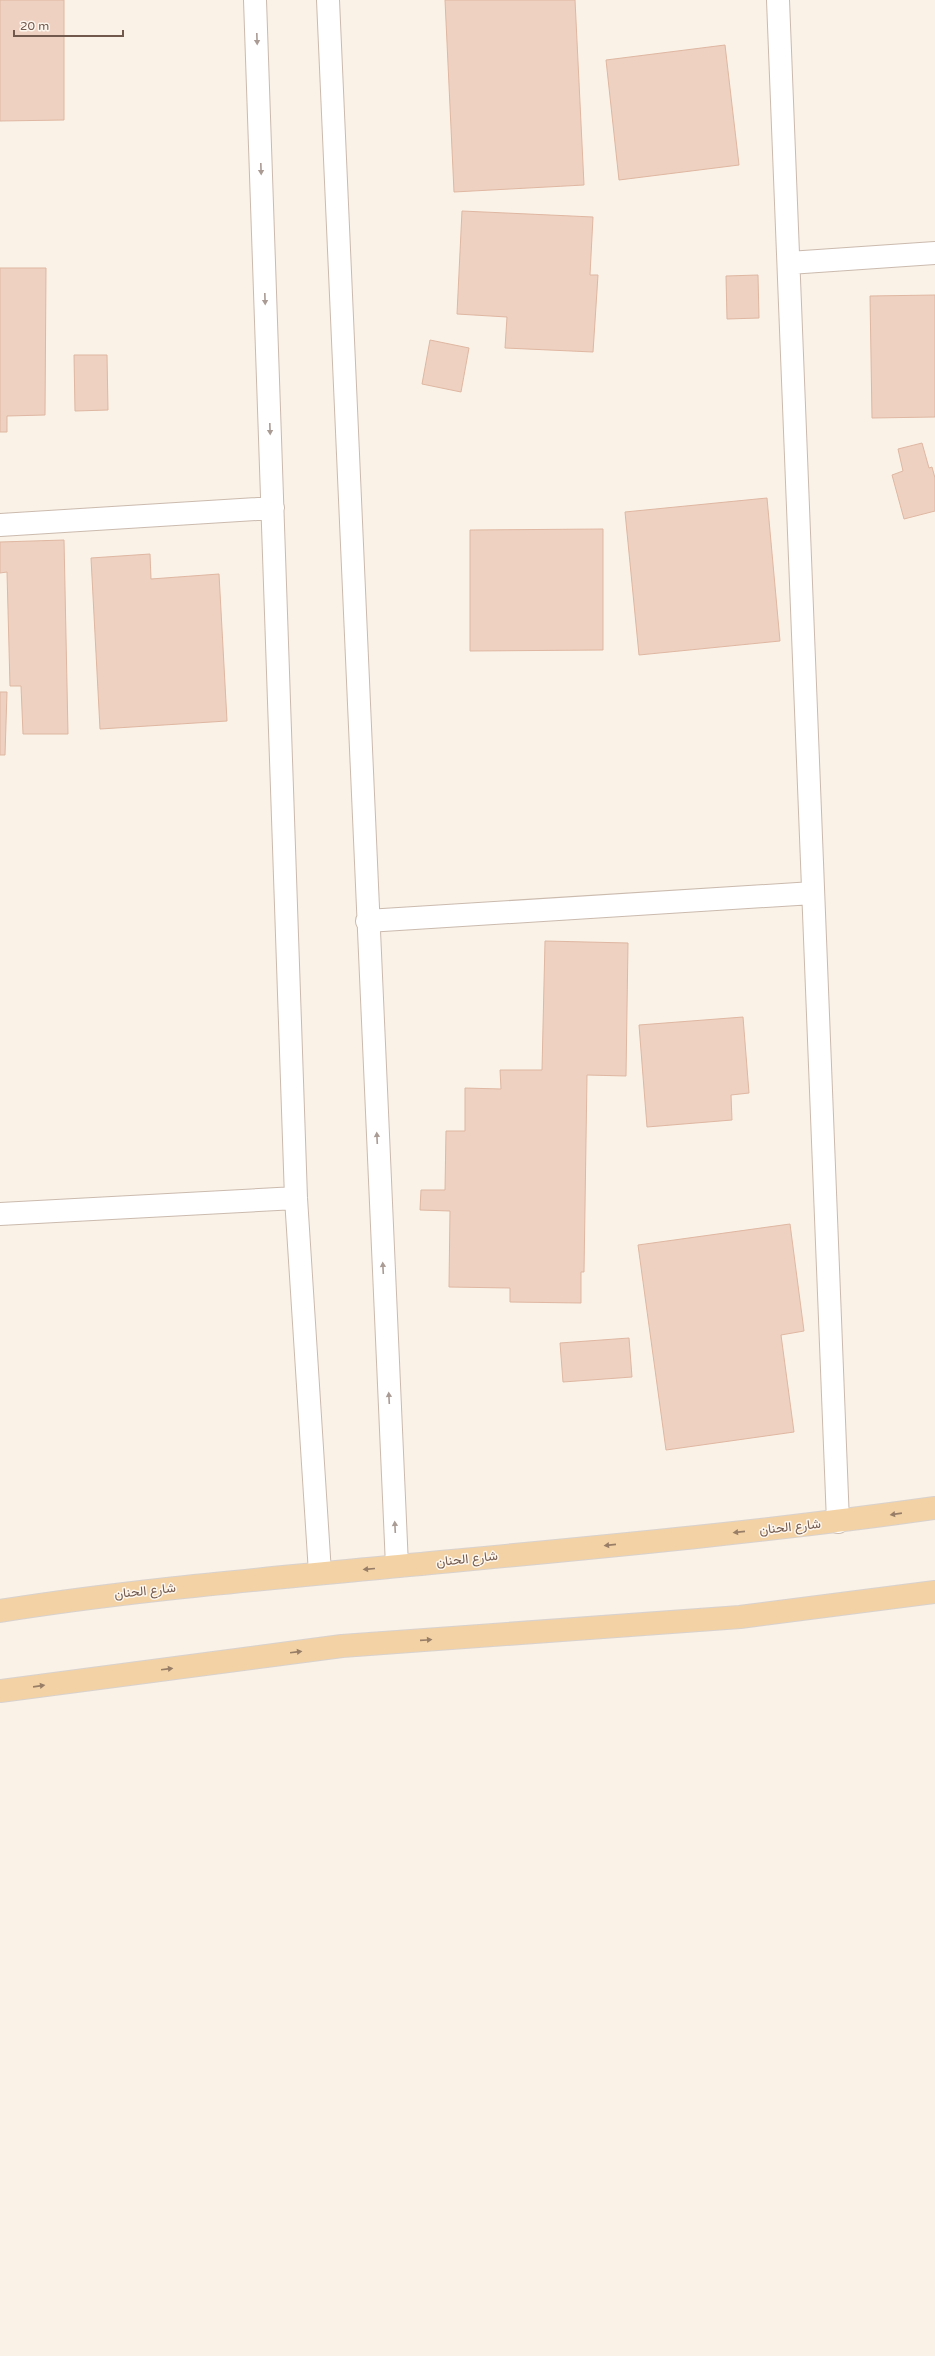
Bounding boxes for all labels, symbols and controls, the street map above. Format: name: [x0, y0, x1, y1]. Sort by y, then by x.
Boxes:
scale bar: [14, 12, 123, 38]
text: 20 m: [20, 19, 49, 33]
one-way arrow: [253, 33, 260, 45]
one-way arrow: [258, 163, 264, 176]
one-way arrow: [262, 293, 269, 305]
one-way arrow: [267, 423, 273, 436]
one-way arrow: [374, 1132, 381, 1144]
one-way arrow: [380, 1262, 387, 1274]
one-way arrow: [386, 1391, 392, 1404]
one-way arrow: [890, 1511, 902, 1517]
street label: شارع الحنان: [758, 1516, 822, 1539]
one-way arrow: [392, 1520, 398, 1533]
one-way arrow: [733, 1529, 745, 1535]
one-way arrow: [604, 1542, 616, 1548]
street label: شارع الحنان: [435, 1548, 499, 1571]
one-way arrow: [363, 1565, 375, 1572]
street label: شارع الحنان: [113, 1580, 177, 1603]
one-way arrow: [420, 1637, 432, 1644]
one-way arrow: [290, 1649, 302, 1655]
one-way arrow: [161, 1666, 174, 1672]
one-way arrow: [33, 1683, 45, 1689]

